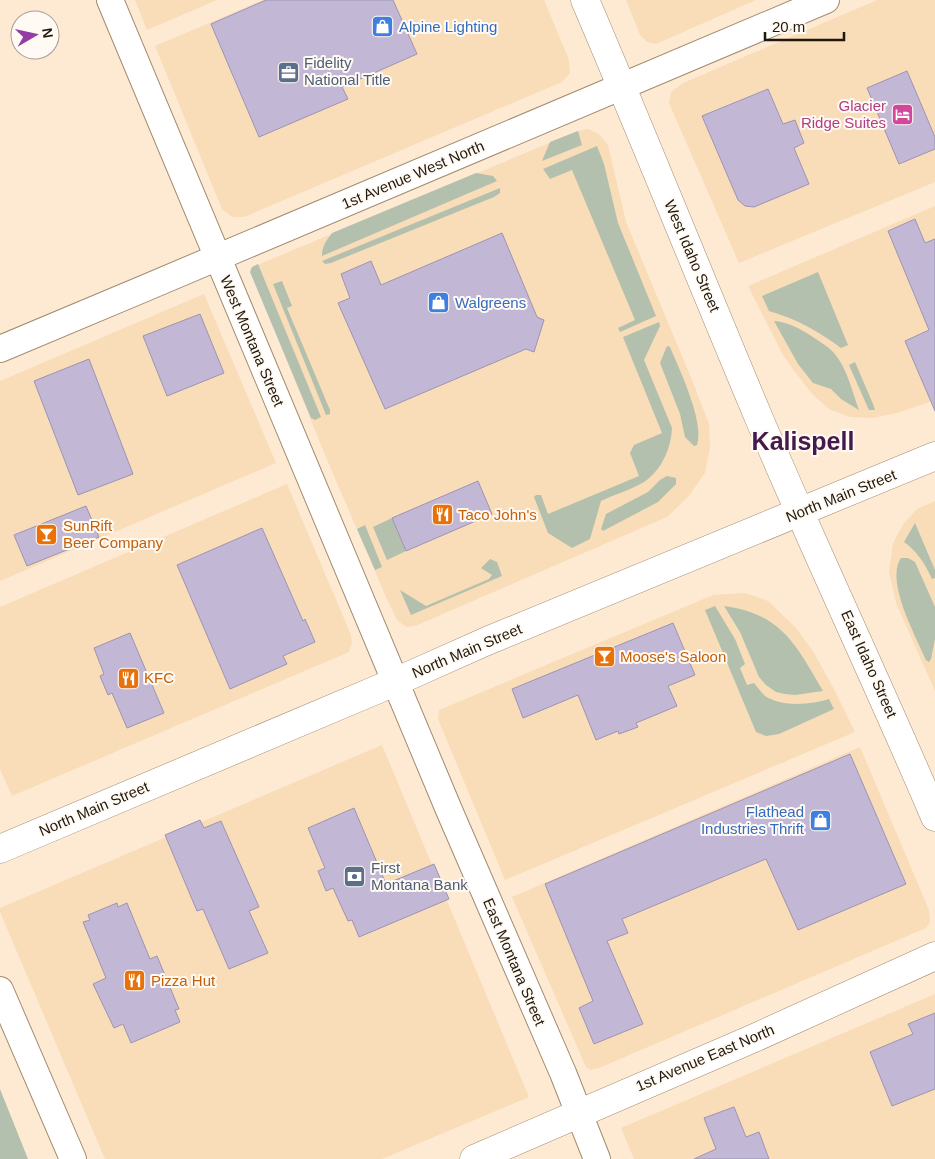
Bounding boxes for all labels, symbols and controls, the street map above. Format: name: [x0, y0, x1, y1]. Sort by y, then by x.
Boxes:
north arrow: [10, 10, 60, 60]
scale bar: [765, 10, 844, 42]
shop icon: Alpine Lighting: [371, 15, 395, 39]
place label: Alpine Lighting: [399, 18, 497, 35]
text: 20 m: [772, 18, 805, 35]
text: N: [39, 27, 57, 39]
place label: Fidelity National Title: [304, 54, 391, 88]
office icon: Fidelity National Title: [276, 60, 300, 84]
place label: Glacier Ridge Suites: [801, 97, 886, 131]
hotel icon: Glacier Ridge Suites: [890, 103, 914, 127]
street label: 1st Avenue West North: [339, 137, 486, 212]
street label: West Idaho Street: [661, 197, 724, 315]
street label: West Montana Street: [217, 273, 288, 410]
shop icon: Walgreens: [427, 291, 451, 315]
place label: Walgreens: [455, 294, 526, 311]
district label: Kalispell: [752, 427, 854, 455]
street label: North Main Street: [783, 465, 899, 525]
restaurant icon: Taco John's: [430, 503, 454, 527]
place label: Taco John's: [458, 506, 537, 523]
place label: SunRift Beer Company: [63, 517, 164, 551]
bar icon: SunRift Beer Company: [35, 523, 59, 547]
street label: East Idaho Street: [838, 607, 901, 721]
street label: North Main Street: [409, 619, 525, 681]
bar icon: Moose's Saloon: [592, 645, 616, 669]
place label: Moose's Saloon: [620, 648, 726, 665]
restaurant icon: KFC: [116, 666, 140, 690]
place label: KFC: [144, 669, 174, 686]
street label: North Main Street: [36, 777, 152, 839]
place label: Flathead Industries Thrift: [701, 803, 805, 837]
shop icon: Flathead Industries Thrift: [808, 809, 832, 833]
place label: First Montana Bank: [371, 859, 468, 893]
bank icon: First Montana Bank: [343, 865, 367, 889]
street label: East Montana Street: [480, 896, 549, 1029]
restaurant icon: Pizza Hut: [123, 969, 147, 993]
place label: Pizza Hut: [151, 972, 216, 989]
street label: 1st Avenue East North: [633, 1021, 777, 1094]

